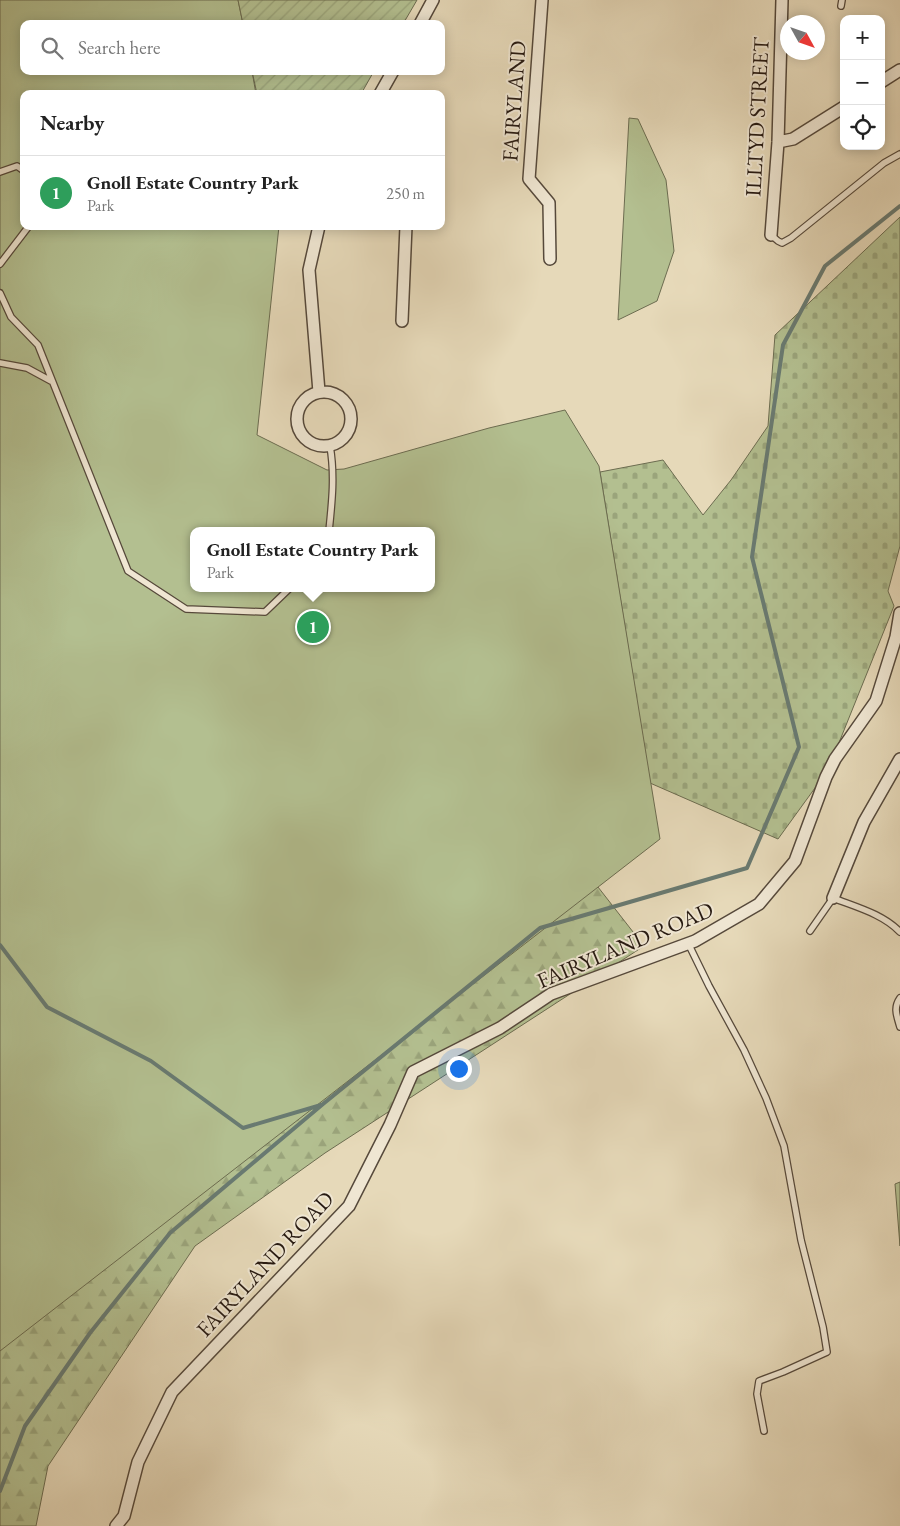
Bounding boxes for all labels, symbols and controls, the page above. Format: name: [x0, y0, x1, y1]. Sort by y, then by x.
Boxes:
north arrow: [780, 15, 825, 60]
map controls: [840, 15, 885, 150]
button: +: [840, 15, 885, 60]
search box: [20, 20, 445, 75]
icon: search: [38, 34, 66, 62]
text: Search here: [78, 35, 160, 60]
street label: ILLTYD STREET: [738, 36, 776, 197]
street label: FAIRYLAND: [495, 40, 533, 162]
button: −: [840, 60, 885, 105]
button: locate: [840, 105, 885, 150]
text: Nearby: [40, 109, 104, 136]
text: Gnoll Estate Country Park: [87, 170, 299, 195]
text: 1: [52, 183, 60, 204]
text: 250 m: [386, 183, 425, 204]
text: Park: [87, 195, 114, 216]
popup: [190, 527, 435, 592]
text: Gnoll Estate Country Park: [207, 537, 418, 562]
text: Park: [207, 562, 234, 583]
pin: 1: [297, 608, 329, 646]
street label: FAIRYLAND ROAD: [532, 895, 718, 995]
your location: [446, 1056, 472, 1082]
street label: FAIRYLAND ROAD: [190, 1185, 340, 1343]

